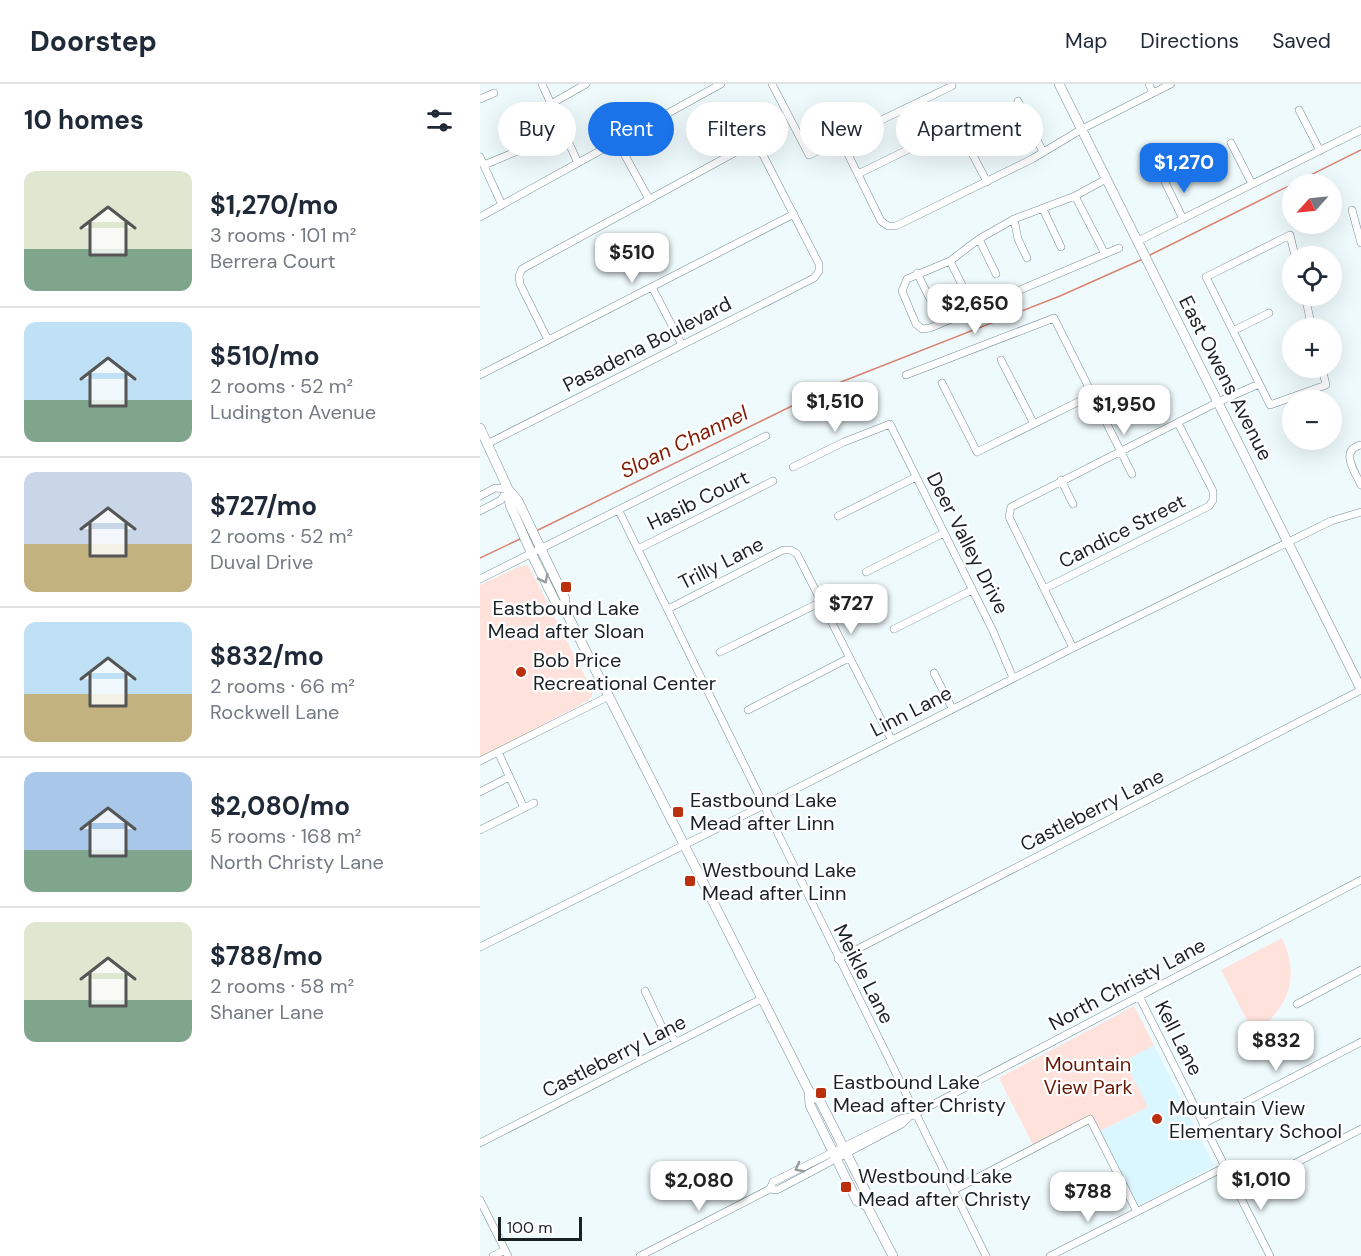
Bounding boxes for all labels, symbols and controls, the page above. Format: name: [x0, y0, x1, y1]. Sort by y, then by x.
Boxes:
text: Doorstep: [30, 23, 157, 60]
text: Map: [1065, 27, 1107, 55]
text: Directions: [1140, 27, 1239, 55]
text: Saved: [1272, 27, 1331, 55]
chip: Buy: [498, 102, 576, 156]
chip: Rent: [588, 102, 674, 156]
chip: Filters: [686, 102, 788, 156]
chip: New: [800, 102, 884, 156]
chip: Apartment: [896, 102, 1043, 156]
text: 10 homes: [24, 103, 144, 137]
icon: filters: [423, 104, 456, 137]
pin: $1,270: [1135, 143, 1233, 194]
text: $1,270: [1154, 149, 1214, 175]
north arrow: [1282, 174, 1342, 234]
map controls: [1282, 174, 1342, 450]
text: $1,270/mo: [210, 188, 338, 222]
icon: home: [72, 195, 144, 267]
text: 3 rooms · 101 m²: [210, 222, 356, 248]
pin: $510: [596, 233, 668, 284]
text: $510: [609, 239, 655, 265]
button: locate: [1282, 246, 1342, 306]
text: Berrera Court: [210, 248, 336, 274]
pin: $2,650: [926, 284, 1024, 335]
street label: Pasadena Boulevard: [558, 290, 736, 398]
text: $2,650: [941, 290, 1009, 316]
street label: East Owens Avenue: [1173, 291, 1279, 465]
button: +: [1282, 318, 1342, 378]
text: $510/mo: [210, 339, 320, 373]
icon: home: [72, 346, 144, 418]
text: 2 rooms · 52 m²: [210, 373, 353, 399]
pin: $1,510: [786, 382, 884, 433]
pin: $1,950: [1075, 385, 1173, 436]
text: $1,510: [806, 388, 864, 414]
button: −: [1282, 390, 1342, 450]
text: $1,950: [1092, 391, 1156, 417]
text: Ludington Avenue: [210, 399, 376, 425]
water label: Sloan Channel: [616, 399, 753, 485]
street label: Hasib Court: [643, 464, 753, 536]
street label: Deer Valley Drive: [921, 468, 1015, 618]
street label: Candice Street: [1054, 488, 1190, 574]
text: $727/mo: [210, 489, 317, 523]
icon: home: [72, 496, 144, 568]
text: 2 rooms · 52 m²: [210, 523, 353, 549]
street label: Trilly Lane: [674, 531, 768, 595]
text: Duval Drive: [210, 549, 313, 575]
one-way arrow: [537, 572, 548, 583]
marker: Eastbound Lake Mead after Sloan: [559, 580, 573, 594]
pin: $727: [815, 584, 887, 635]
text: $727: [829, 590, 873, 616]
place label: Eastbound Lake Mead after Sloan: [488, 595, 644, 644]
text: $832/mo: [210, 639, 324, 673]
icon: home: [72, 646, 144, 718]
place label: Bob Price Recreational Center: [533, 647, 716, 696]
marker: Bob Price Recreational Center: [514, 665, 528, 679]
text: 2 rooms · 66 m²: [210, 673, 355, 699]
street label: Linn Lane: [866, 679, 956, 743]
text: Rockwell Lane: [210, 699, 339, 725]
street label: Castleberry Lane: [1016, 763, 1168, 857]
place label: Eastbound Lake Mead after Linn: [690, 787, 837, 836]
text: $2,080/mo: [210, 789, 350, 823]
icon: home: [72, 796, 144, 868]
marker: Eastbound Lake Mead after Linn: [671, 805, 685, 819]
text: 5 rooms · 168 m²: [210, 823, 361, 849]
text: North Christy Lane: [210, 849, 384, 875]
place label: Westbound Lake Mead after Linn: [702, 857, 856, 906]
marker: Westbound Lake Mead after Linn: [683, 874, 697, 888]
street label: Meikle Lane: [828, 920, 900, 1028]
street label: North Christy Lane: [1044, 932, 1210, 1036]
text: $788/mo: [210, 939, 323, 973]
icon: home: [72, 946, 144, 1018]
text: 2 rooms · 58 m²: [210, 973, 354, 999]
street label: Kell Lane: [1149, 996, 1209, 1080]
text: Shaner Lane: [210, 999, 324, 1025]
street label: Castleberry Lane: [538, 1009, 690, 1103]
pin: $832: [1240, 1021, 1312, 1072]
text: $832: [1252, 1027, 1300, 1053]
park label: Mountain View Park: [1043, 1051, 1133, 1100]
place label: Eastbound Lake Mead after Christy: [833, 1069, 1006, 1118]
marker: Eastbound Lake Mead after Christy: [814, 1086, 828, 1100]
place label: Mountain View Elementary School: [1169, 1095, 1342, 1144]
marker: Mountain View Elementary School: [1150, 1112, 1164, 1126]
pin: $1,010: [1212, 1160, 1310, 1211]
pin: $2,080: [650, 1161, 748, 1212]
one-way arrow: [795, 1161, 806, 1172]
place label: Westbound Lake Mead after Christy: [858, 1163, 1031, 1212]
text: $1,010: [1231, 1166, 1291, 1192]
text: $2,080: [664, 1167, 734, 1193]
pin: $788: [1052, 1172, 1124, 1223]
text: $788: [1064, 1178, 1112, 1204]
marker: Westbound Lake Mead after Christy: [839, 1180, 853, 1194]
scale bar: [498, 1214, 582, 1242]
text: 100 m: [507, 1217, 552, 1238]

